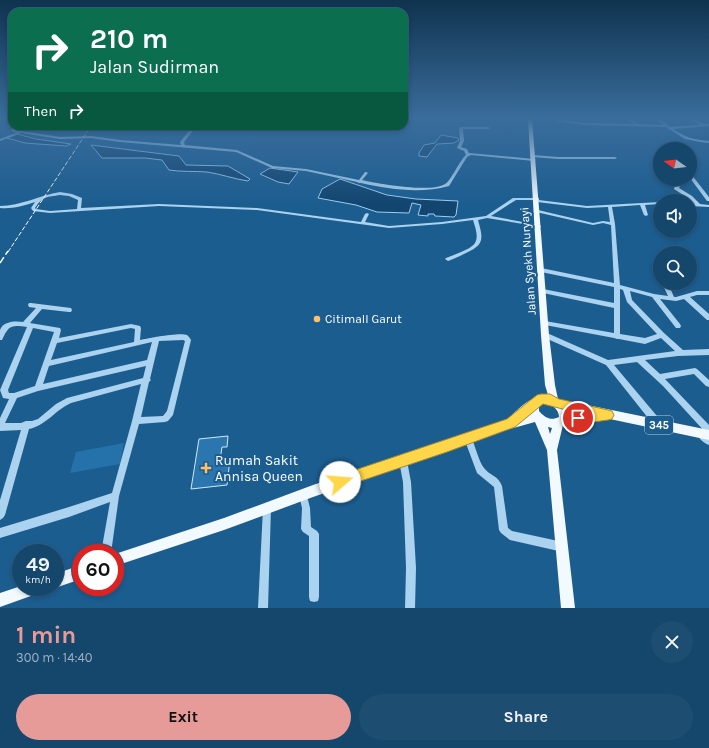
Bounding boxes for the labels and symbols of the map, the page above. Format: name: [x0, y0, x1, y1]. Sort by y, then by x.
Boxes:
north arrow: [653, 142, 697, 186]
street label: Jalan Syekh Nuryayi: [517, 206, 539, 316]
place label: Citimall Garut: [325, 312, 402, 326]
marker: Citimall Garut: [312, 314, 322, 324]
pin: [561, 401, 595, 435]
road number: 345: [645, 416, 673, 434]
place label: Rumah Sakit Annisa Queen: [215, 452, 303, 485]
position arrow: [319, 461, 361, 503]
marker: Rumah Sakit Annisa Queen: [200, 462, 212, 474]
speed limit sign: 60: [72, 544, 124, 596]

